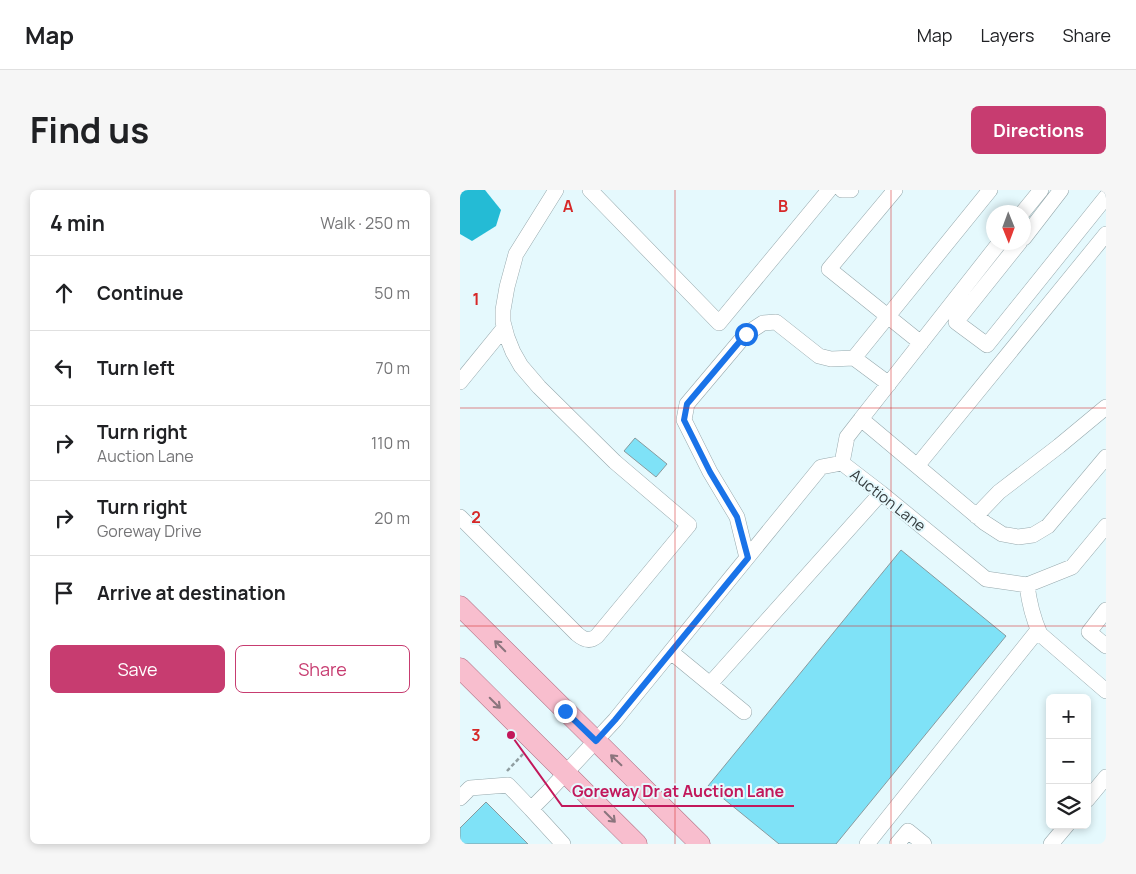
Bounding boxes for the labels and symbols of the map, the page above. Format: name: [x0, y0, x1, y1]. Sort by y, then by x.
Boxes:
text: A: [563, 195, 574, 217]
text: B: [778, 195, 788, 217]
north arrow: [986, 205, 1031, 250]
text: 1: [472, 288, 480, 310]
route start: [735, 323, 758, 346]
street label: Auction Lane: [846, 464, 930, 536]
text: 2: [471, 506, 481, 528]
one-way arrow: [494, 640, 507, 652]
one-way arrow: [488, 696, 500, 708]
route end: [554, 700, 577, 723]
text: 3: [471, 724, 481, 746]
one-way arrow: [610, 754, 622, 767]
callout: Goreway Dr at Auction Lane: [562, 775, 794, 806]
text: Goreway Dr at Auction Lane: [572, 780, 784, 802]
one-way arrow: [604, 811, 616, 823]

